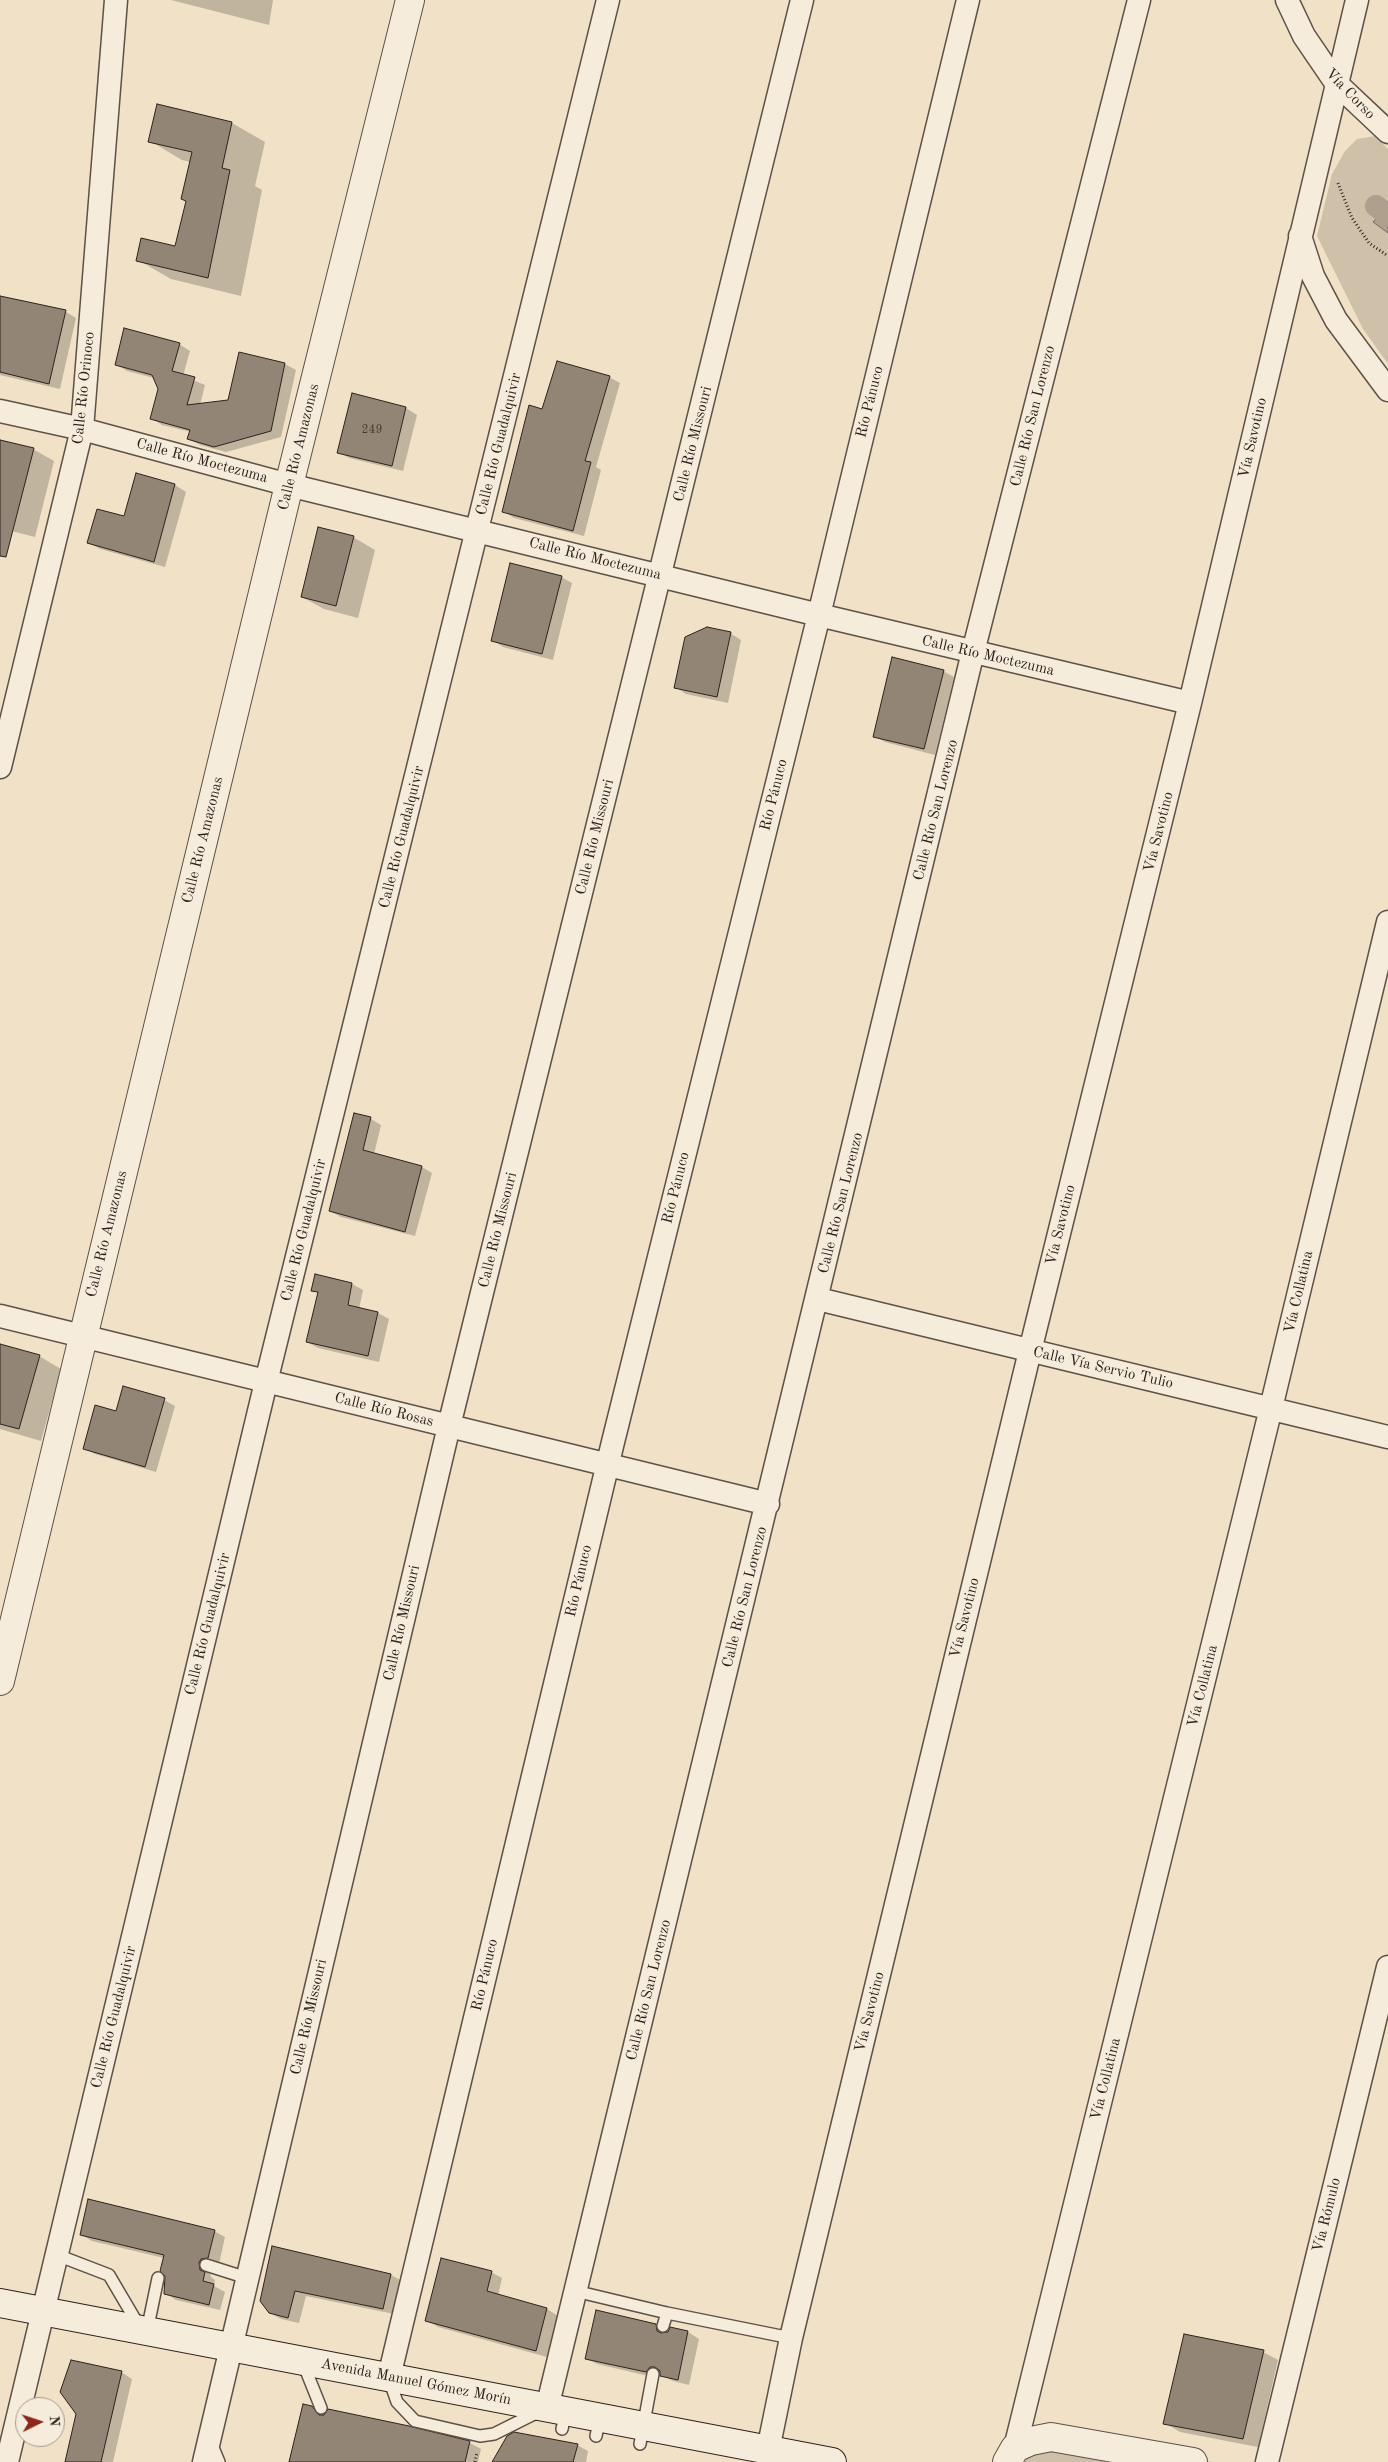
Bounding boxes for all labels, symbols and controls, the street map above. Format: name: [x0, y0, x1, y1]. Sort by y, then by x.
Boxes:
street label: Vía Corso: [1321, 65, 1379, 123]
street label: Calle Río Orinoco: [69, 331, 99, 445]
street label: Calle Río San Lorenzo: [1007, 344, 1059, 488]
street label: Río Pánuco: [852, 364, 888, 440]
street label: Calle Río Guadalquivir: [473, 371, 525, 517]
street label: Calle Río Amazonas: [275, 382, 323, 512]
street label: Calle Río Missouri: [670, 384, 716, 504]
street label: Vía Savotino: [1235, 396, 1271, 480]
house number: 249: [362, 423, 382, 437]
street label: Calle Río Moctezuma: [134, 435, 270, 487]
street label: Calle Río Moctezuma: [527, 534, 663, 584]
street label: Calle Río Moctezuma: [920, 632, 1056, 680]
street label: Calle Río San Lorenzo: [910, 738, 962, 882]
street label: Río Pánuco: [756, 757, 792, 833]
street label: Calle Río Guadalquivir: [376, 764, 428, 910]
street label: Calle Río Amazonas: [179, 775, 227, 905]
street label: Calle Río Missouri: [572, 777, 618, 897]
street label: Vía Savotino: [1140, 790, 1178, 874]
street label: Calle Río San Lorenzo: [815, 1131, 867, 1275]
street label: Río Pánuco: [658, 1150, 694, 1226]
street label: Calle Río Guadalquivir: [278, 1157, 330, 1303]
street label: Calle Río Amazonas: [83, 1169, 131, 1299]
street label: Calle Río Missouri: [475, 1170, 521, 1290]
street label: Vía Savotino: [1042, 1183, 1080, 1267]
street label: Vía Collatina: [1281, 1249, 1317, 1335]
street label: Calle Vía Servio Tulio: [1031, 1343, 1175, 1393]
street label: Calle Río Rosas: [332, 1389, 436, 1431]
street label: Calle Río San Lorenzo: [719, 1525, 771, 1669]
street label: Río Pánuco: [562, 1543, 596, 1619]
street label: Calle Río Guadalquivir: [182, 1551, 234, 1697]
street label: Calle Río Missouri: [380, 1563, 424, 1683]
street label: Vía Savotino: [946, 1576, 984, 1660]
street label: Vía Collatina: [1184, 1643, 1222, 1729]
street label: Calle Río San Lorenzo: [623, 1918, 675, 2062]
street label: Río Pánuco: [468, 1937, 502, 2013]
street label: Calle Río Guadalquivir: [88, 1944, 140, 2090]
street label: Calle Río Missouri: [287, 1957, 331, 2077]
street label: Vía Savotino: [851, 1970, 889, 2054]
street label: Vía Collatina: [1087, 2036, 1125, 2122]
street label: Vía Rómulo: [1309, 2176, 1345, 2254]
street label: Avenida Manuel Gómez Morín: [319, 2355, 513, 2409]
north arrow: [15, 2397, 65, 2447]
text: N: [47, 2415, 61, 2427]

